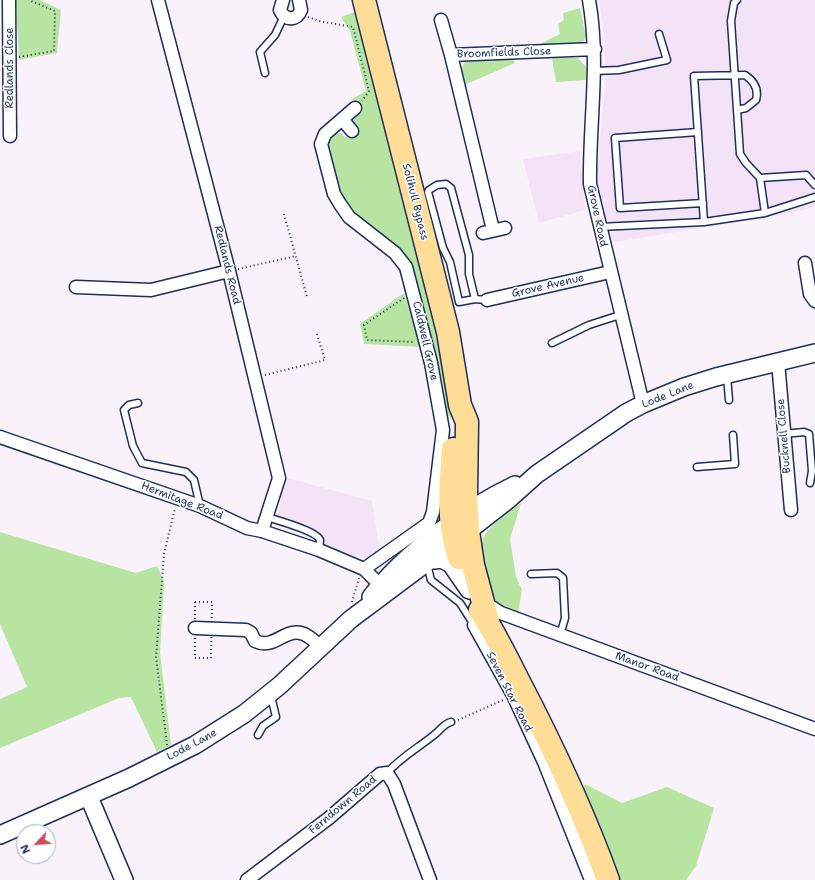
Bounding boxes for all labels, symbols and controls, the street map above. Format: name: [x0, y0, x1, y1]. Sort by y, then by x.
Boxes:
street label: Redlands Close: [3, 27, 17, 109]
street label: Broomfields Close: [457, 45, 551, 61]
street label: Solihull Bypass: [399, 162, 431, 242]
street label: Grove Road: [584, 184, 610, 248]
street label: Redlands Road: [211, 224, 243, 306]
street label: Grove Avenue: [510, 271, 586, 301]
street label: Caldwell Grove: [409, 300, 441, 382]
street label: Lode Lane: [640, 379, 696, 411]
street label: Bucknell Close: [774, 398, 794, 474]
street label: Hermitage Road: [139, 479, 225, 523]
street label: Manor Road: [613, 649, 681, 685]
street label: Seven Star Road: [483, 650, 535, 734]
street label: Lode Lane: [165, 726, 219, 764]
street label: Ferndown Road: [307, 773, 379, 837]
north arrow: [16, 824, 56, 864]
text: N: [17, 842, 34, 856]

